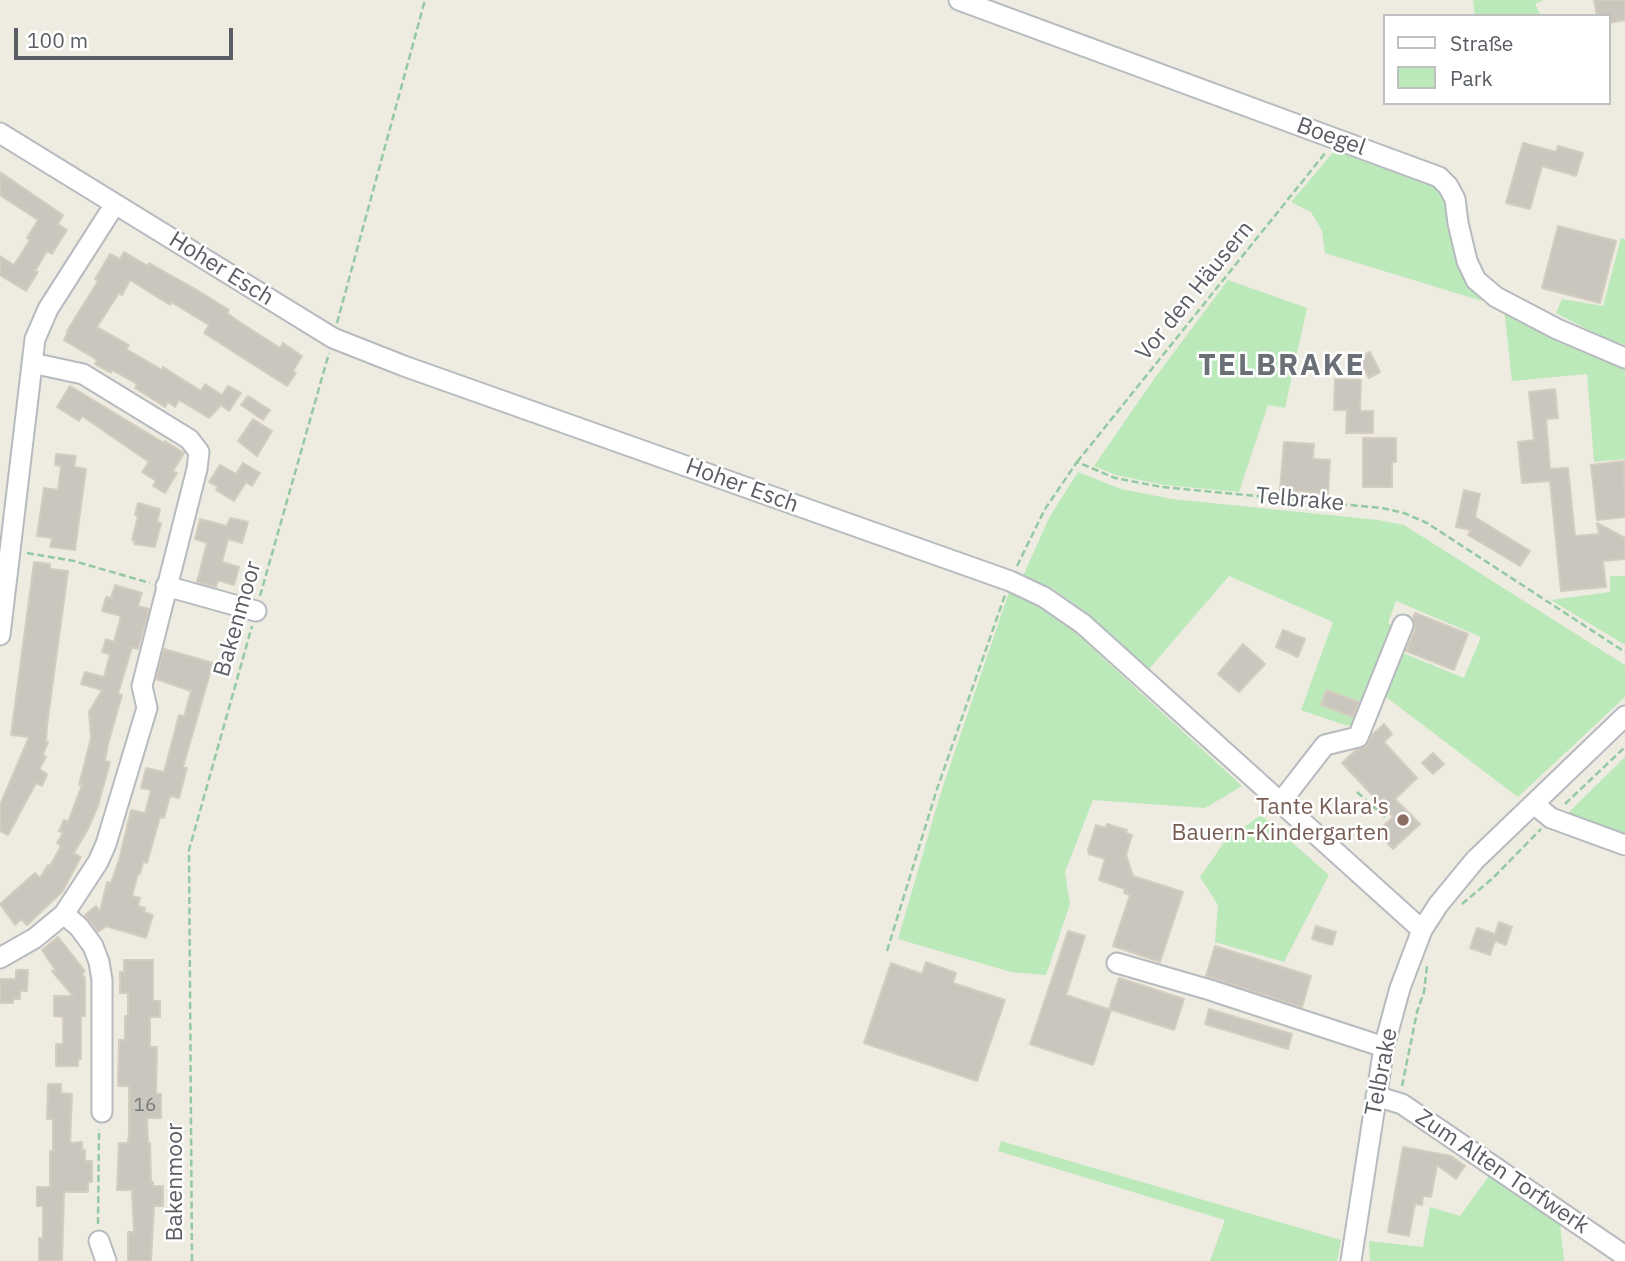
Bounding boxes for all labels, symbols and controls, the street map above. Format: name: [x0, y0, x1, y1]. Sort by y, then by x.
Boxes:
scale bar: [18, 14, 236, 58]
legend: [1384, 14, 1611, 105]
text: 100 m: [27, 26, 88, 54]
text: Straße: [1450, 29, 1513, 57]
text: Park: [1450, 64, 1493, 92]
street label: Boegel: [1293, 112, 1369, 162]
street label: Vor den Häusern: [1130, 216, 1260, 366]
street label: Hoher Esch: [164, 226, 278, 312]
district label: TELBRAKE: [1199, 348, 1365, 384]
street label: Hoher Esch: [682, 453, 802, 519]
street label: Telbrake: [1255, 482, 1345, 518]
street label: Bakenmoor: [208, 558, 268, 680]
place label: Tante Klara's Bauern-Kindergarten: [1171, 793, 1389, 847]
marker: Tante Klara's Bauern-Kindergarten: [1395, 812, 1411, 828]
street label: Telbrake: [1360, 1026, 1404, 1118]
house number: 16: [134, 1095, 156, 1117]
street label: Zum Alten Torfwerk: [1410, 1104, 1594, 1240]
street label: Bakenmoor: [161, 1122, 189, 1242]

